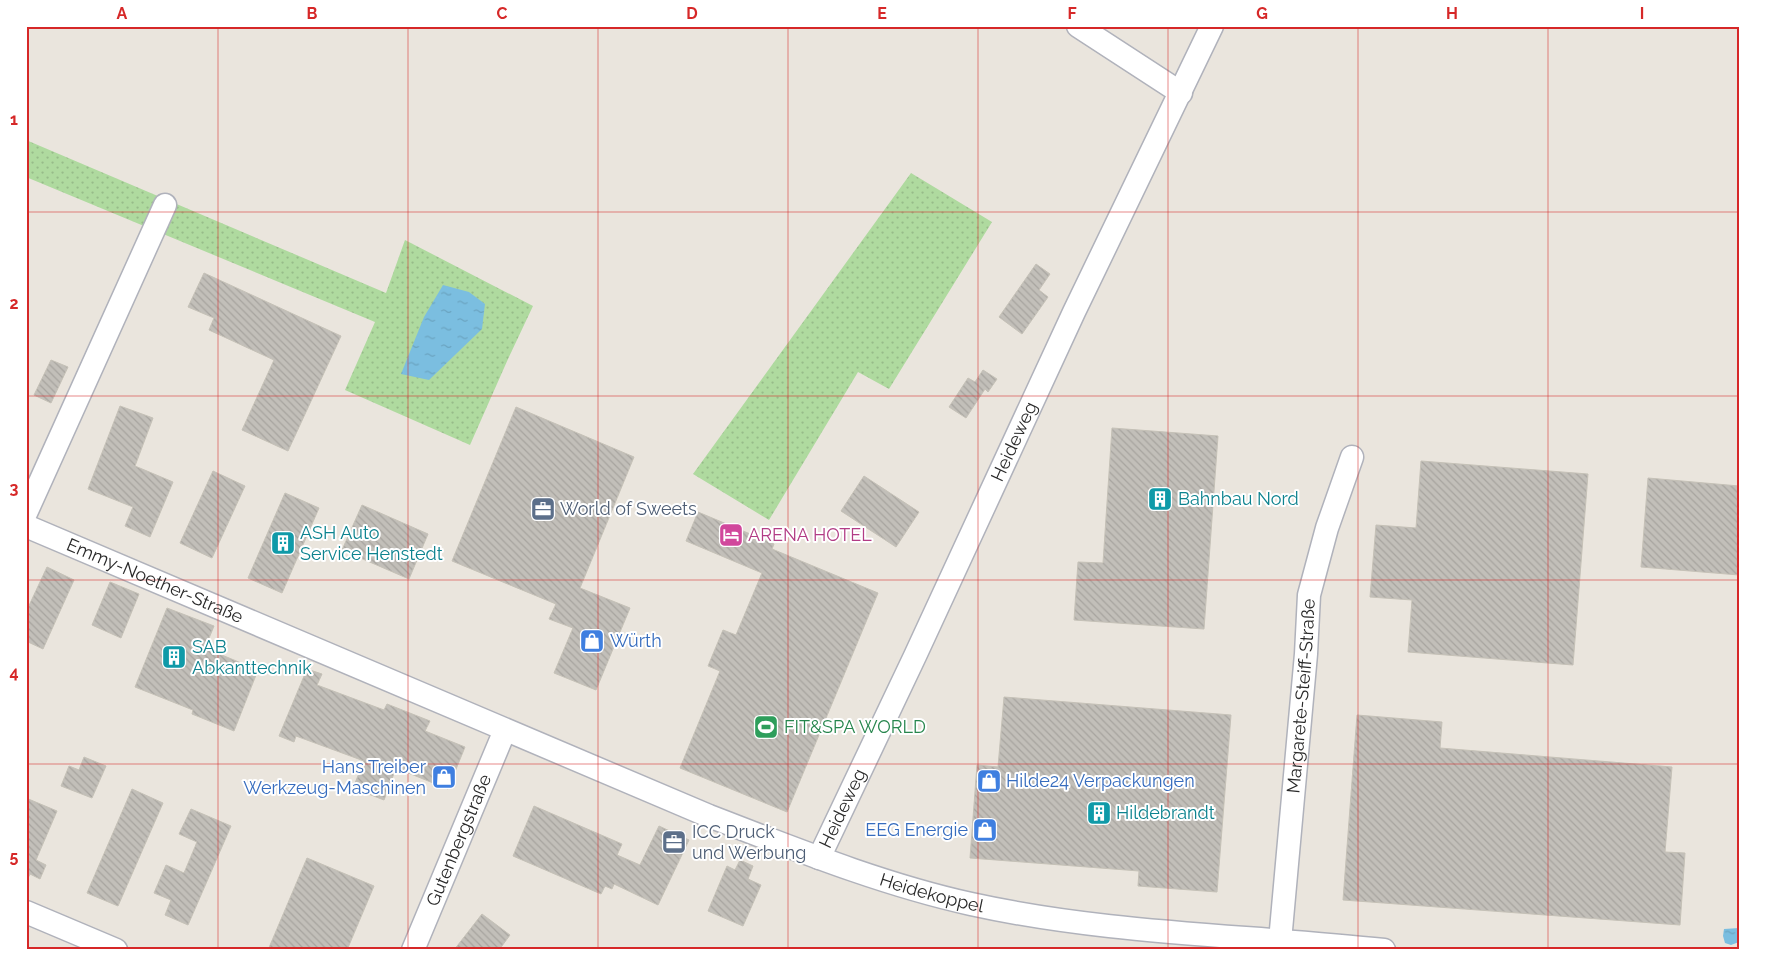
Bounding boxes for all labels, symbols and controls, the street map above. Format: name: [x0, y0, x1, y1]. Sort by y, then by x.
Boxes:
text: A: [117, 4, 128, 23]
text: B: [307, 4, 318, 23]
text: C: [497, 4, 508, 23]
text: D: [686, 4, 698, 23]
text: E: [877, 4, 887, 23]
text: F: [1067, 4, 1077, 23]
text: G: [1256, 4, 1268, 23]
text: H: [1446, 4, 1458, 23]
text: I: [1640, 4, 1644, 23]
text: 1: [10, 110, 18, 129]
text: 2: [9, 294, 19, 313]
street label: Heideweg: [986, 398, 1041, 484]
text: 3: [10, 479, 19, 498]
building icon: Bahnbau Nord: [1147, 486, 1173, 512]
place label: Bahnbau Nord: [1178, 488, 1299, 509]
office icon: World of Sweets: [530, 496, 556, 522]
place label: World of Sweets: [560, 498, 697, 519]
place label: ASH Auto Service Henstedt: [300, 522, 443, 564]
hotel icon: ARENA HOTEL: [718, 522, 744, 548]
place label: ARENA HOTEL: [748, 524, 872, 545]
building icon: ASH Auto Service Henstedt: [270, 530, 296, 556]
street label: Emmy-Noether-Straße: [64, 534, 247, 627]
street label: Margarete-Steiff-Straße: [1282, 598, 1319, 794]
shop icon: Würth: [579, 628, 605, 654]
place label: Würth: [610, 630, 662, 651]
place label: SAB Abkanttechnik: [192, 636, 312, 678]
building icon: SAB Abkanttechnik: [161, 644, 187, 670]
text: 4: [9, 663, 19, 682]
sports icon: FIT&SPA WORLD: [753, 714, 779, 740]
place label: FIT&SPA WORLD: [784, 716, 926, 737]
place label: Hans Treiber Werkzeug-Maschinen: [243, 756, 427, 798]
shop icon: Hans Treiber Werkzeug-Maschinen: [431, 764, 457, 790]
street label: Heideweg: [814, 765, 870, 851]
shop icon: Hilde24 Verpackungen: [976, 768, 1002, 794]
place label: Hilde24 Verpackungen: [1006, 770, 1195, 791]
street label: Gutenbergstraße: [422, 771, 495, 909]
building icon: Hildebrandt: [1086, 800, 1112, 826]
place label: Hildebrandt: [1116, 802, 1215, 823]
shop icon: EEG Energie: [972, 817, 998, 843]
place label: EEG Energie: [865, 819, 968, 840]
place label: ICC Druck und Werbung: [692, 821, 806, 863]
office icon: ICC Druck und Werbung: [661, 829, 687, 855]
text: 5: [10, 847, 19, 866]
street label: Heidekoppel: [877, 869, 986, 916]

